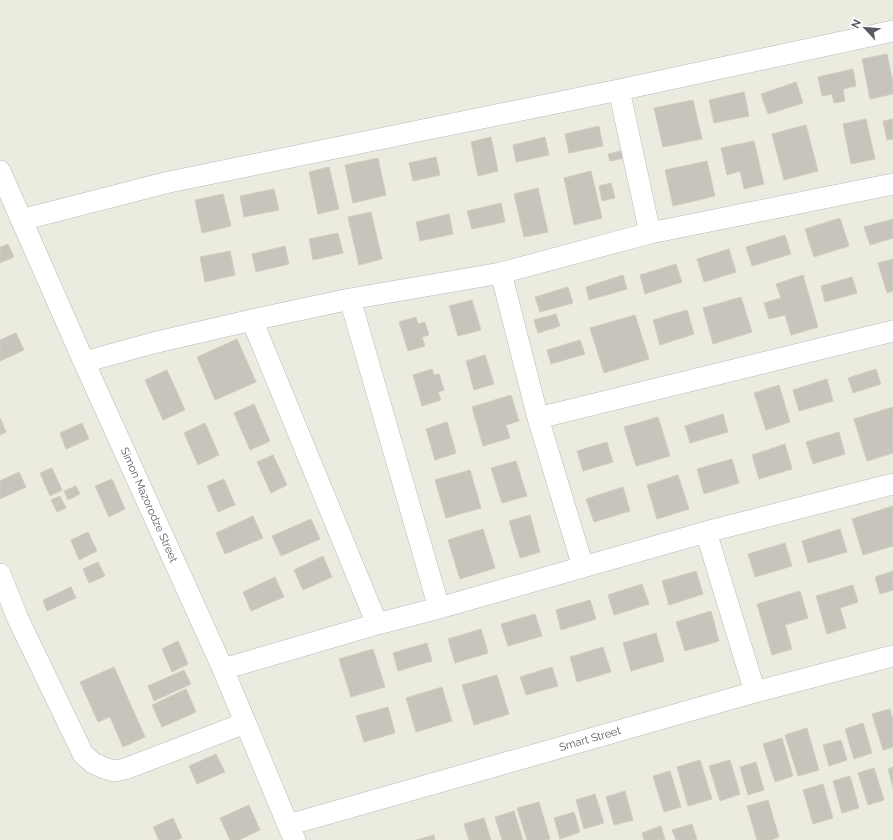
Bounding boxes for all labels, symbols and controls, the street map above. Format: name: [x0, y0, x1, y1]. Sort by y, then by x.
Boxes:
north arrow: [845, 8, 885, 48]
text: N: [849, 17, 864, 30]
street label: Simon Mazorodze Street: [118, 445, 180, 565]
street label: Smart Street: [558, 724, 623, 754]

